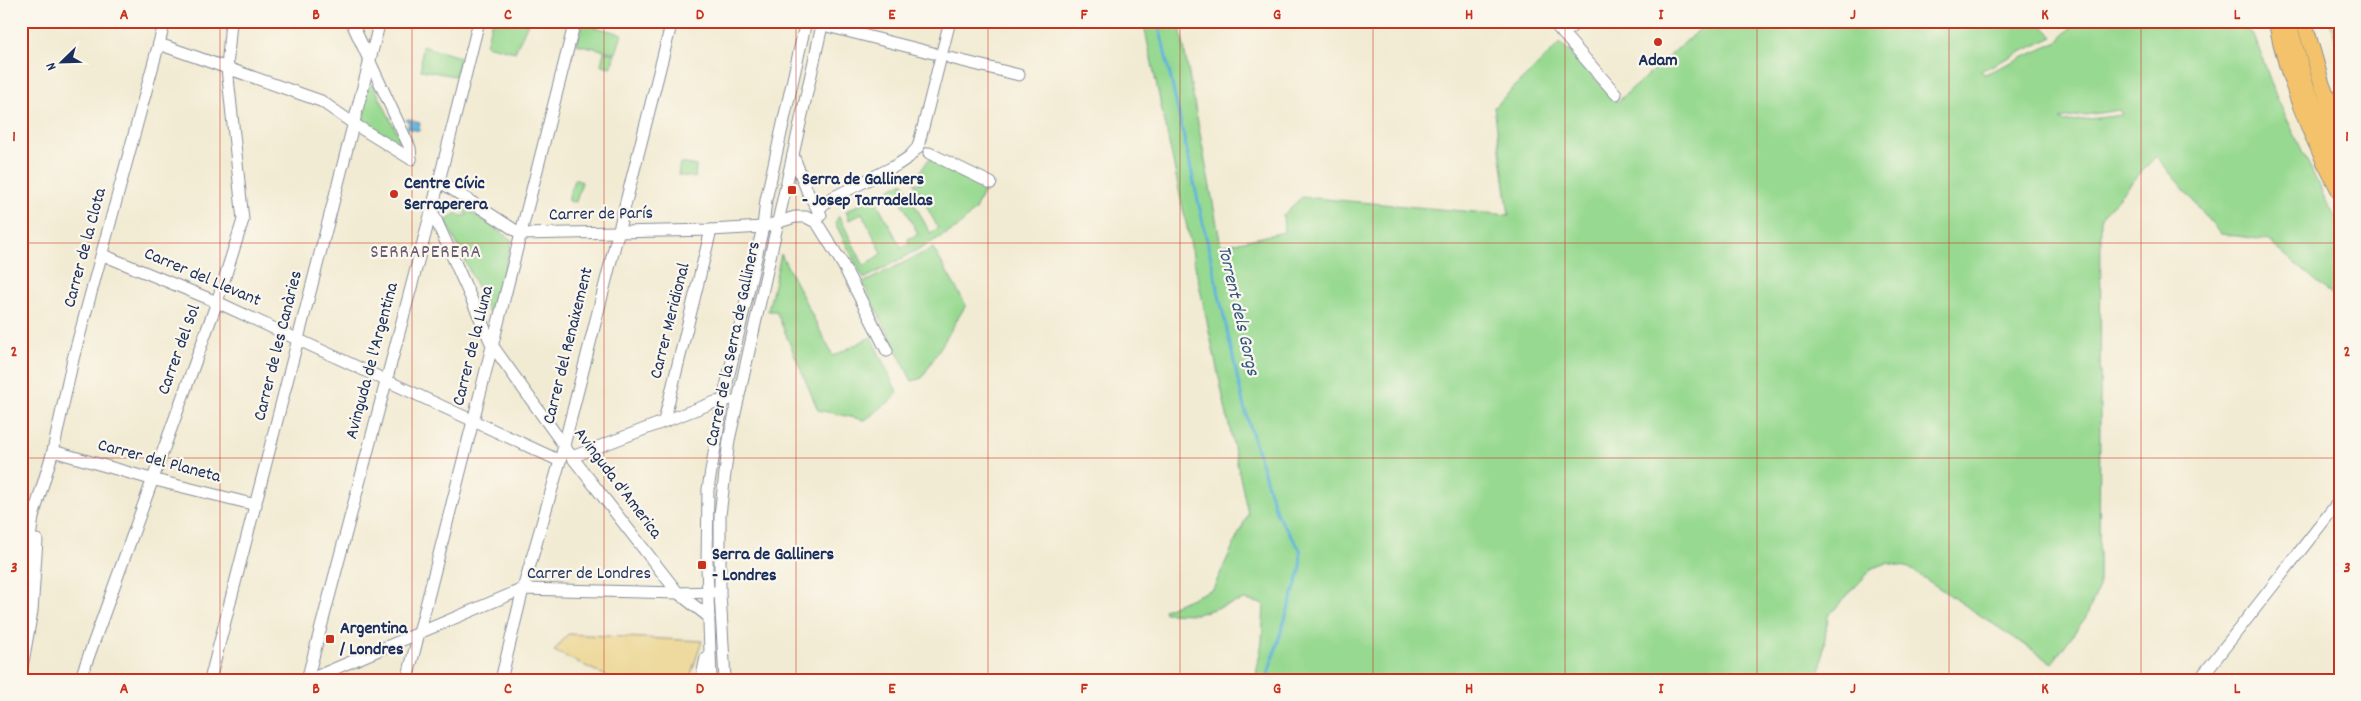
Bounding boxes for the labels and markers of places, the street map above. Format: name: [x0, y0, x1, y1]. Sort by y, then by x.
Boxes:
marker: Adam: [1652, 36, 1664, 48]
place label: Adam: [1638, 49, 1678, 74]
place label: Serra de Galliners - Josep Tarradellas: [802, 168, 934, 214]
place label: Centre Cívic Serraperera: [404, 172, 488, 218]
marker: Serra de Galliners - Josep Tarradellas: [786, 184, 798, 196]
marker: Centre Cívic Serraperera: [388, 188, 400, 200]
place label: Serra de Galliners - Londres: [712, 543, 835, 589]
marker: Serra de Galliners - Londres: [696, 559, 708, 571]
place label: Argentina / Londres: [339, 617, 408, 663]
marker: Argentina / Londres: [324, 633, 336, 645]

